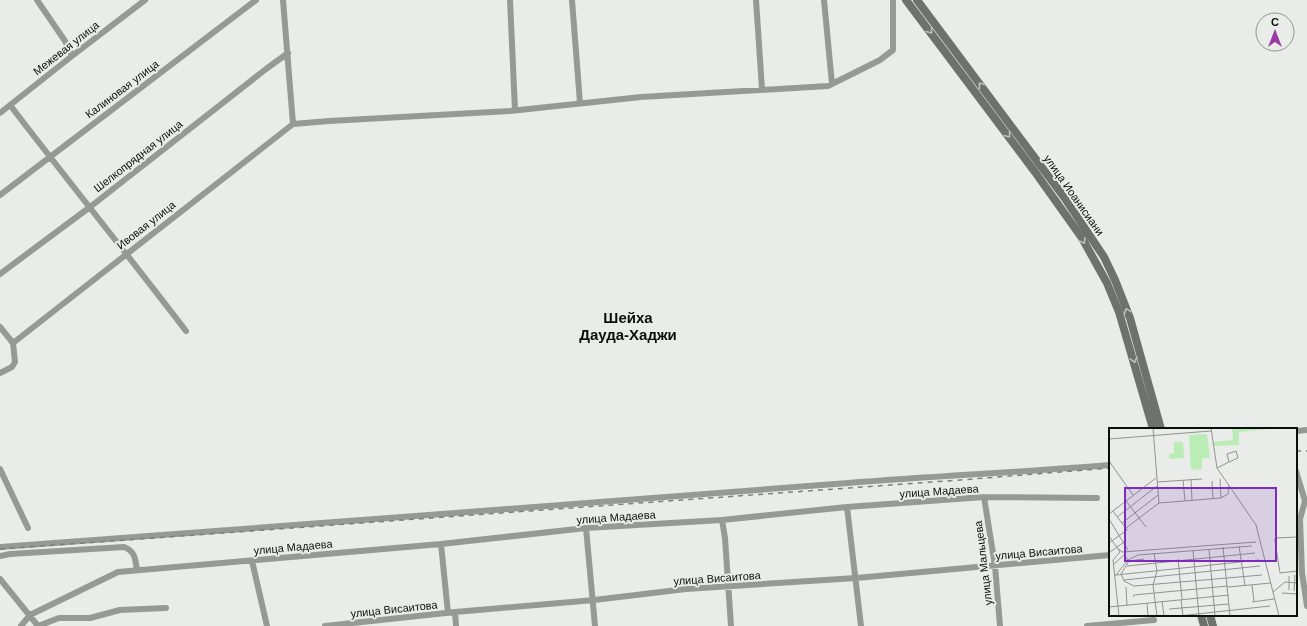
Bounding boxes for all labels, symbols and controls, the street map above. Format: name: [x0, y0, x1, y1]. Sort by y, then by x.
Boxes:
north arrow: [1255, 12, 1295, 52]
text: С: [1271, 16, 1279, 28]
street label: Межевая улица: [31, 18, 102, 77]
one-way arrow: [925, 27, 932, 34]
street label: Калиновая улица: [83, 57, 162, 120]
one-way arrow: [979, 83, 986, 90]
street label: Шелкопрядная улица: [91, 117, 185, 194]
one-way arrow: [1003, 131, 1010, 138]
street label: улица Иоанисиани: [1042, 152, 1106, 238]
street label: Ивовая улица: [114, 198, 178, 252]
one-way arrow: [1079, 237, 1086, 244]
one-way arrow: [1124, 307, 1132, 314]
district label: Шейха Дауда-Хаджи: [579, 309, 677, 343]
one-way arrow: [1129, 357, 1137, 363]
inset map: [1109, 428, 1297, 616]
street label: улица Мадаева: [899, 482, 980, 500]
street label: улица Мадаева: [576, 508, 657, 526]
street label: улица Мальцева: [972, 519, 994, 606]
street label: улица Мадаева: [253, 537, 334, 556]
street label: улица Висаитова: [995, 542, 1084, 562]
street label: улица Висаитова: [673, 569, 762, 587]
street label: улица Висаитова: [350, 598, 439, 620]

